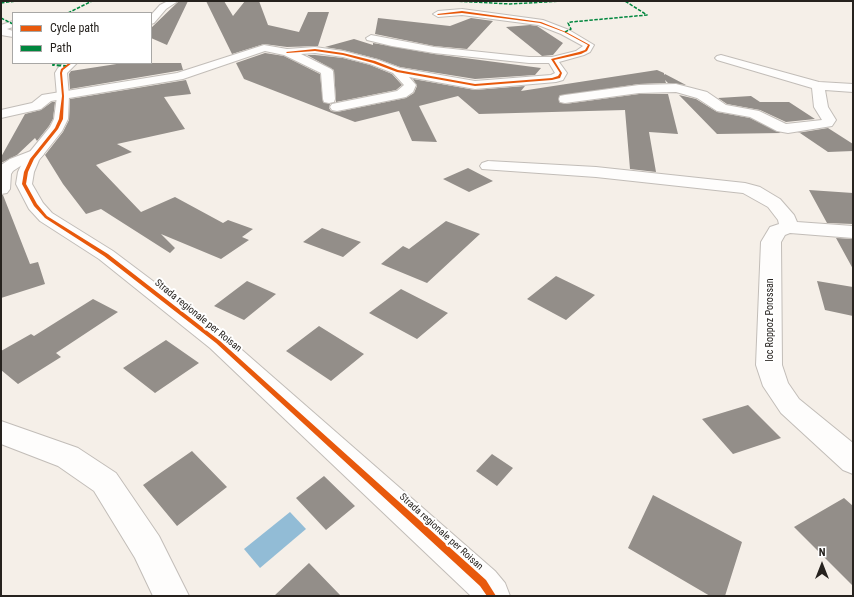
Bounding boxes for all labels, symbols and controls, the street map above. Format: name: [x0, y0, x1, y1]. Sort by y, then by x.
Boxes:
legend: [12, 12, 152, 64]
text: Cycle path: [50, 21, 99, 35]
text: Path: [50, 41, 72, 55]
street label: Strada regionale per Roisan: [152, 277, 244, 355]
street label: loc Roppoz Porossan: [764, 278, 776, 362]
street label: Strada regionale per Roisan: [397, 491, 485, 573]
north arrow: [802, 545, 842, 585]
text: N: [819, 546, 825, 559]

